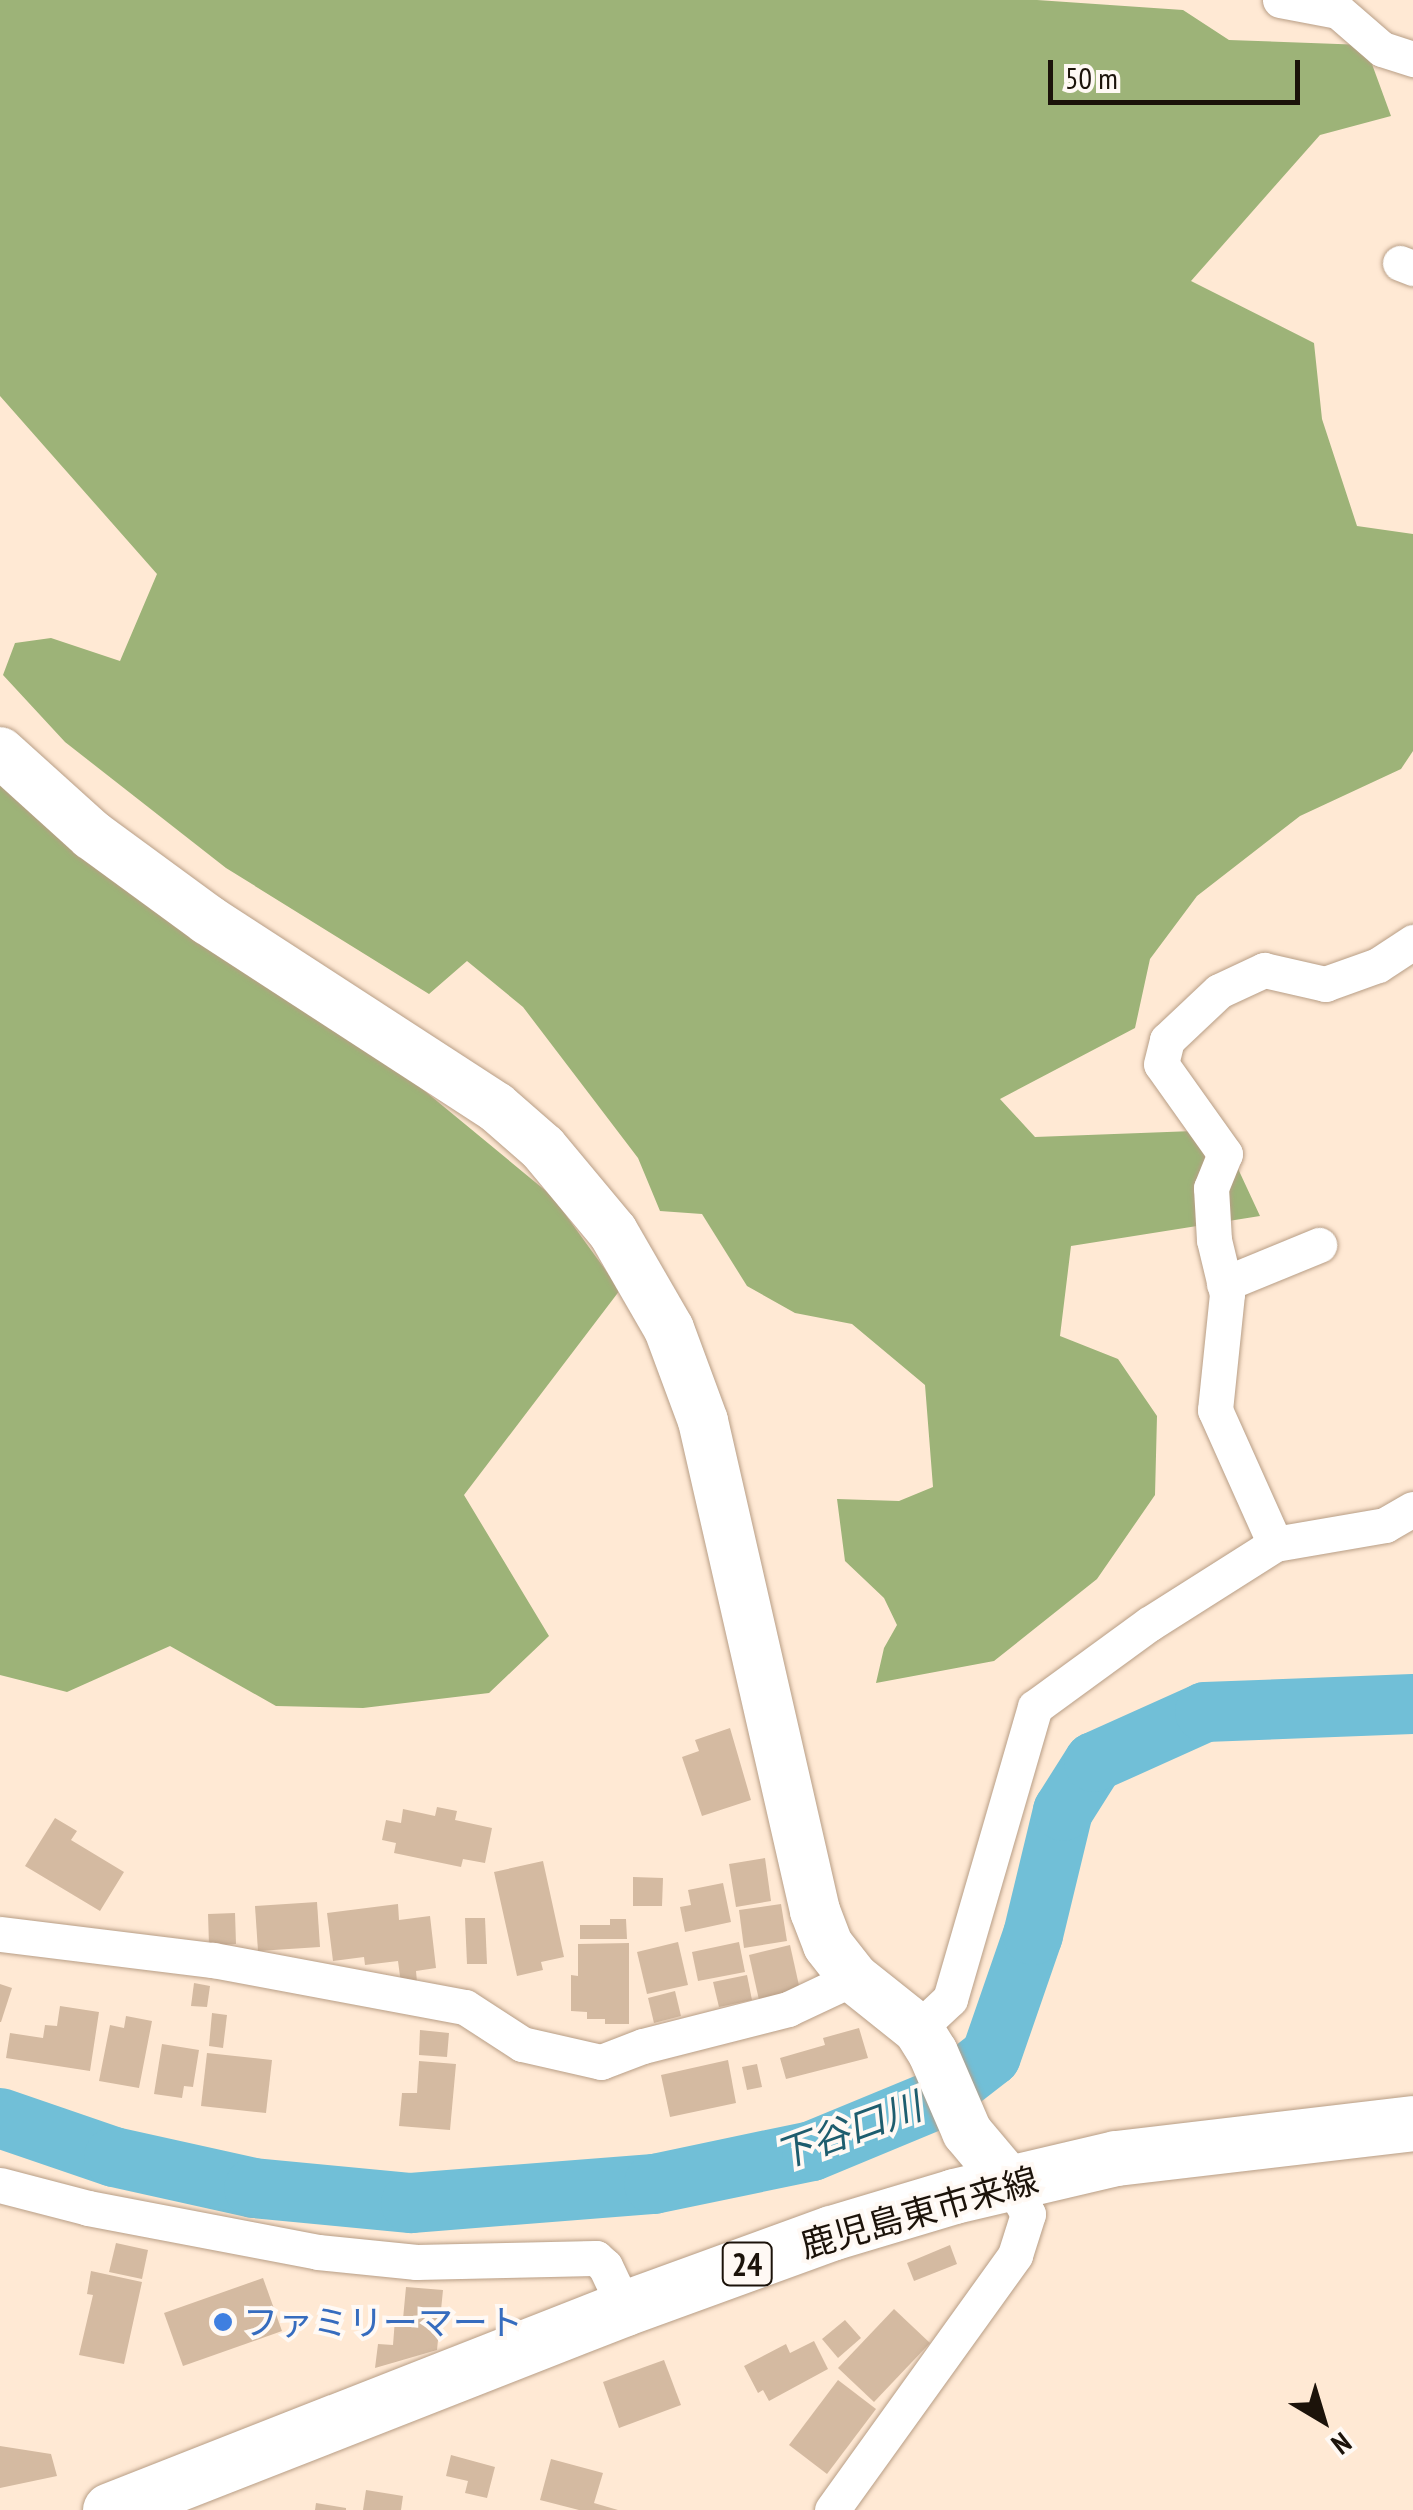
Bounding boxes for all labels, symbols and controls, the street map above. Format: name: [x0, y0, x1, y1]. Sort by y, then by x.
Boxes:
scale bar: [1053, 40, 1306, 102]
text: 50 m: [1065, 58, 1118, 97]
water label: 下谷口川: [769, 2083, 927, 2177]
street label: 鹿児島東市来線: [795, 2158, 1043, 2266]
road number: 24: [720, 2237, 774, 2291]
place label: ファミリーマート: [243, 2301, 523, 2343]
marker: ファミリーマート: [212, 2311, 234, 2333]
north arrow: [1273, 2370, 1373, 2470]
text: N: [1324, 2425, 1359, 2463]

